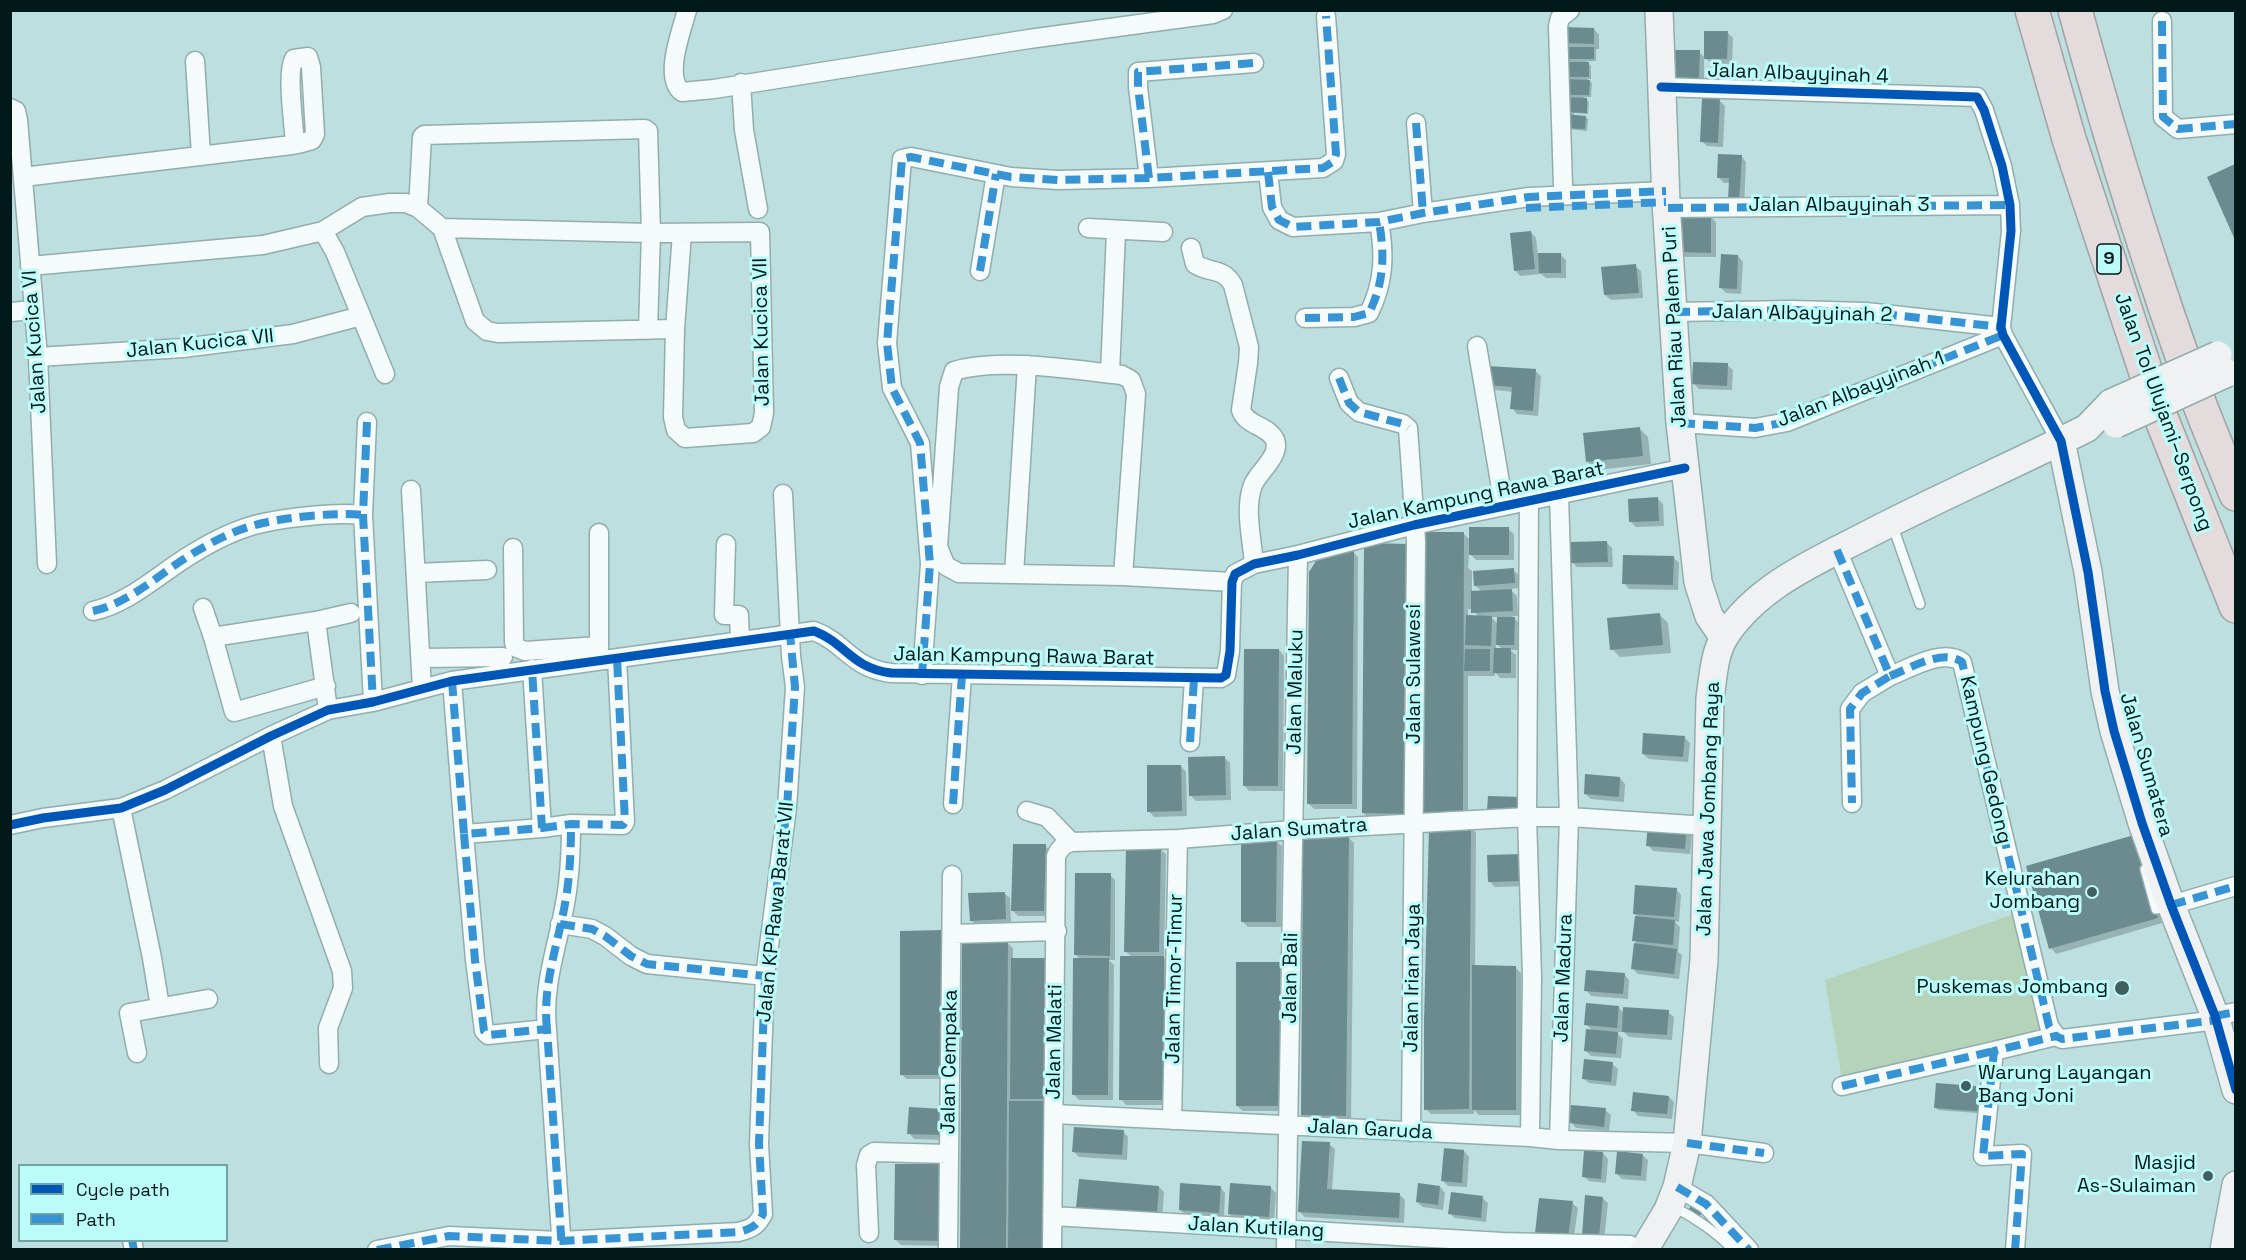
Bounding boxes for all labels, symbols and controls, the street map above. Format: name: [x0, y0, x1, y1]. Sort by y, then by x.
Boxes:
street label: Jalan Albayyinah 4: [1707, 59, 1889, 89]
street label: Jalan Albayyinah 3: [1749, 194, 1929, 218]
street label: Jalan Riau Palem Puri: [1658, 226, 1692, 428]
road number: 9: [2097, 244, 2121, 274]
street label: Jalan Kucica VII: [749, 258, 775, 406]
street label: Jalan Kucica VI: [18, 270, 52, 414]
street label: Jalan Tol Ulujami–Serpong: [2109, 290, 2217, 534]
street label: Jalan Albayyinah 2: [1711, 300, 1893, 328]
street label: Jalan Kucica VII: [125, 324, 275, 364]
street label: Jalan Albayyinah 1: [1774, 347, 1948, 433]
street label: Jalan Kampung Rawa Barat: [1346, 457, 1606, 535]
street label: Jalan Sulawesi: [1403, 604, 1427, 744]
street label: Jalan Maluku: [1283, 629, 1309, 755]
street label: Jalan Kampung Rawa Barat: [893, 643, 1155, 671]
street label: Kampung Gedong: [1954, 674, 2016, 846]
street label: Jalan Jawa Jombang Raya: [1693, 681, 1725, 937]
street label: Jalan Sumatera: [2114, 690, 2178, 840]
street label: Jalan KP Rawa Barat VII: [752, 800, 800, 1024]
street label: Jalan Sumatra: [1230, 813, 1368, 847]
place label: Kelurahan Jombang: [1985, 868, 2080, 915]
marker: Kelurahan Jombang: [2085, 885, 2099, 899]
street label: Jalan Timor-Timur: [1162, 894, 1188, 1064]
street label: Jalan Irian Jaya: [1400, 903, 1426, 1053]
street label: Jalan Madura: [1550, 913, 1578, 1043]
street label: Jalan Bali: [1278, 932, 1304, 1024]
place label: Puskemas Jombang: [1916, 976, 2108, 1000]
marker: Puskemas Jombang: [2113, 979, 2131, 997]
street label: Jalan Malati: [1042, 984, 1068, 1100]
street label: Jalan Cempaka: [937, 989, 963, 1135]
place label: Warung Layangan Bang Joni: [1978, 1062, 2152, 1109]
marker: Warung Layangan Bang Joni: [1959, 1079, 1973, 1093]
street label: Jalan Garuda: [1307, 1115, 1433, 1145]
place label: Masjid As-Sulaiman: [2077, 1152, 2196, 1199]
legend: [18, 1164, 228, 1242]
marker: Masjid As-Sulaiman: [2201, 1169, 2215, 1183]
text: Cycle path: [76, 1178, 170, 1201]
text: Path: [76, 1208, 116, 1231]
street label: Jalan Kutilang: [1187, 1212, 1325, 1244]

